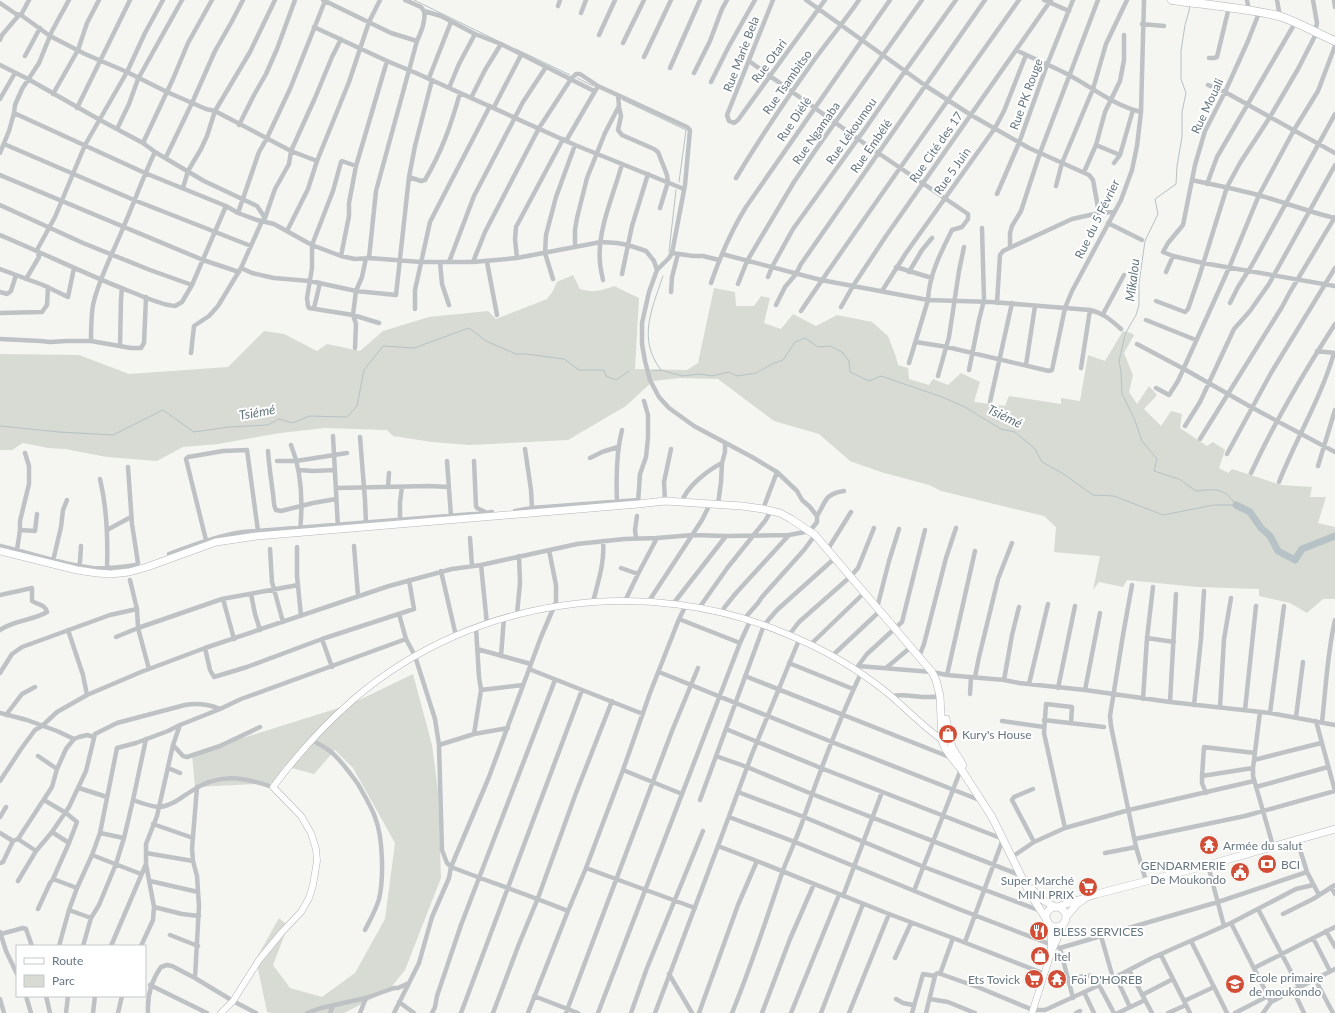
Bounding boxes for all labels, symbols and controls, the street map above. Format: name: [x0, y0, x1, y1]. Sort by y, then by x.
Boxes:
street label: Rue Marie Bela: [720, 14, 762, 94]
street label: Rue Otari: [748, 36, 790, 86]
street label: Rue Tsambitso: [759, 47, 815, 117]
street label: Rue PK Rouge: [1006, 56, 1046, 132]
street label: Rue Mouali: [1188, 76, 1226, 136]
street label: Rue Diélé: [774, 94, 814, 144]
street label: Rue Lékoumou: [822, 95, 880, 167]
street label: Rue Ngamaba: [789, 99, 843, 167]
street label: Rue Cité des 17: [906, 109, 966, 185]
street label: Rue Embélé: [847, 116, 895, 176]
street label: Rue 5 Juin: [930, 144, 974, 198]
street label: Rue du 5 Février: [1071, 176, 1123, 261]
water label: Mikalou: [1121, 257, 1143, 302]
water label: Tsiémé: [238, 401, 276, 423]
water label: Tsiémé: [985, 401, 1025, 431]
shop icon: Kury's House: [937, 723, 959, 745]
place label: Kury's House: [962, 727, 1032, 742]
temple icon: Armée du salut: [1198, 834, 1220, 856]
place label: Armée du salut: [1223, 838, 1303, 853]
bank icon: BCI: [1256, 853, 1278, 875]
place label: BCI: [1281, 857, 1300, 872]
place label: GENDARMERIE De Moukondo: [1141, 858, 1226, 887]
public building icon: GENDARMERIE De Moukondo: [1229, 861, 1251, 883]
place label: Super Marché MINI PRIX: [1001, 873, 1074, 902]
supermarket icon: Super Marché MINI PRIX: [1077, 876, 1099, 898]
restaurant icon: BLESS SERVICES: [1028, 920, 1050, 942]
place label: BLESS SERVICES: [1053, 924, 1144, 939]
legend: [16, 945, 146, 997]
shop icon: Itel: [1029, 945, 1051, 967]
place label: Itel: [1054, 949, 1071, 964]
text: Route: [52, 953, 83, 968]
supermarket icon: Ets Tovick: [1023, 968, 1045, 990]
temple icon: Foi D'HOREB: [1046, 968, 1068, 990]
place label: Ecole primaire de moukondo: [1249, 970, 1323, 999]
place label: Ets Tovick: [968, 972, 1021, 987]
place label: Foi D'HOREB: [1071, 972, 1143, 987]
text: Parc: [52, 973, 75, 988]
school or university icon: Ecole primaire de moukondo: [1224, 973, 1246, 995]

